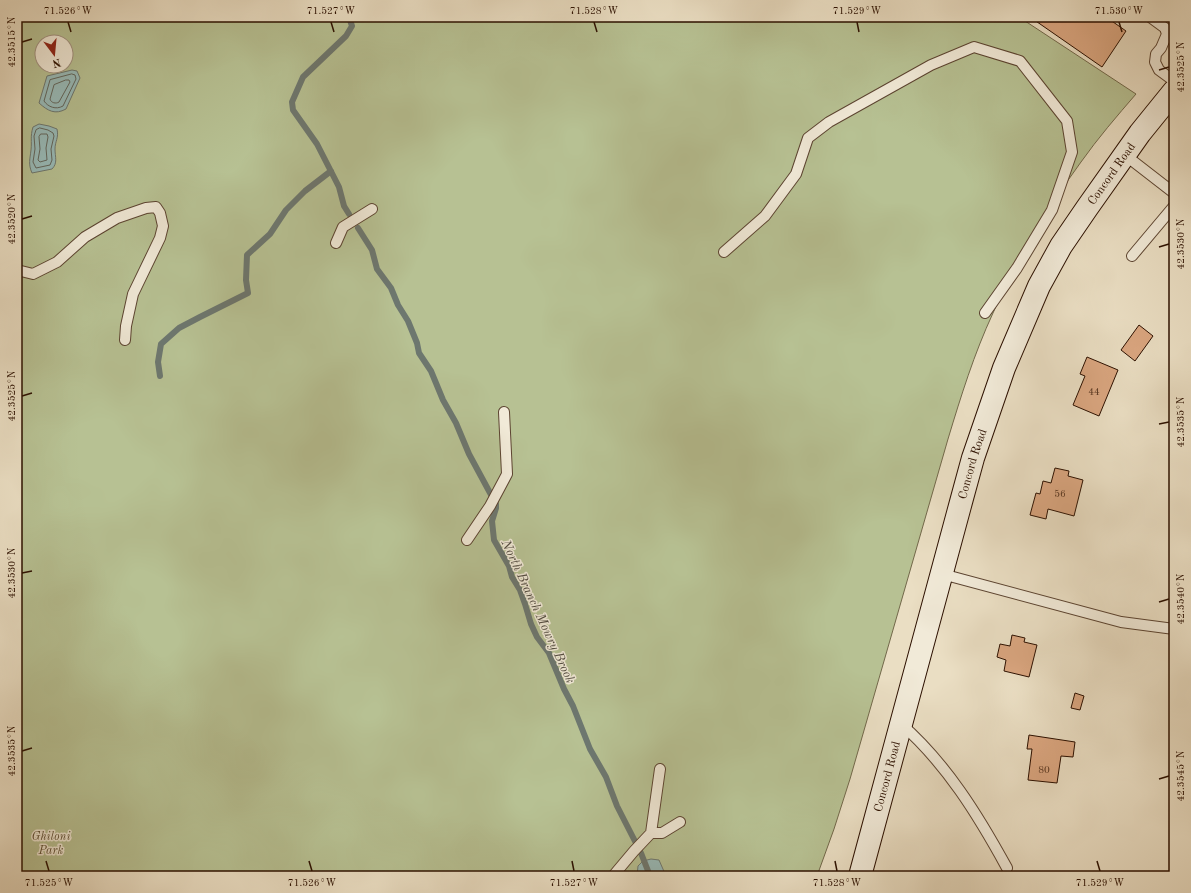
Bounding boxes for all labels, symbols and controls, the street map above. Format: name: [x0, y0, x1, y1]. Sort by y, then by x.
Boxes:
text: 71.526°W: [44, 6, 92, 16]
text: 71.527°W: [307, 6, 355, 16]
text: 71.528°W: [570, 6, 618, 16]
text: 71.529°W: [833, 6, 881, 16]
text: 71.530°W: [1095, 6, 1143, 16]
text: 42.3515°N: [7, 16, 17, 68]
north arrow: [34, 34, 74, 74]
text: 42.3525°N: [1176, 41, 1186, 93]
text: N: [50, 56, 62, 69]
street label: Concord Road: [1086, 141, 1138, 208]
text: 42.3520°N: [7, 193, 17, 245]
text: 42.3530°N: [1176, 218, 1186, 270]
text: 42.3525°N: [7, 370, 17, 422]
house number: 44: [1088, 387, 1100, 397]
text: 42.3535°N: [1176, 396, 1186, 448]
street label: Concord Road: [957, 428, 990, 501]
house number: 56: [1054, 489, 1066, 499]
water label: North Branch Mowry Brook: [498, 537, 577, 685]
text: 42.3530°N: [7, 547, 17, 599]
text: 42.3540°N: [1176, 573, 1186, 625]
text: 42.3535°N: [7, 725, 17, 777]
street label: Concord Road: [873, 740, 903, 814]
text: 42.3545°N: [1176, 750, 1186, 802]
house number: 80: [1038, 765, 1050, 775]
park label: Ghiloni Park: [32, 831, 70, 857]
text: 71.525°W: [25, 878, 73, 888]
text: 71.526°W: [288, 878, 336, 888]
text: 71.527°W: [550, 878, 598, 888]
text: 71.528°W: [813, 878, 861, 888]
text: 71.529°W: [1076, 878, 1124, 888]

